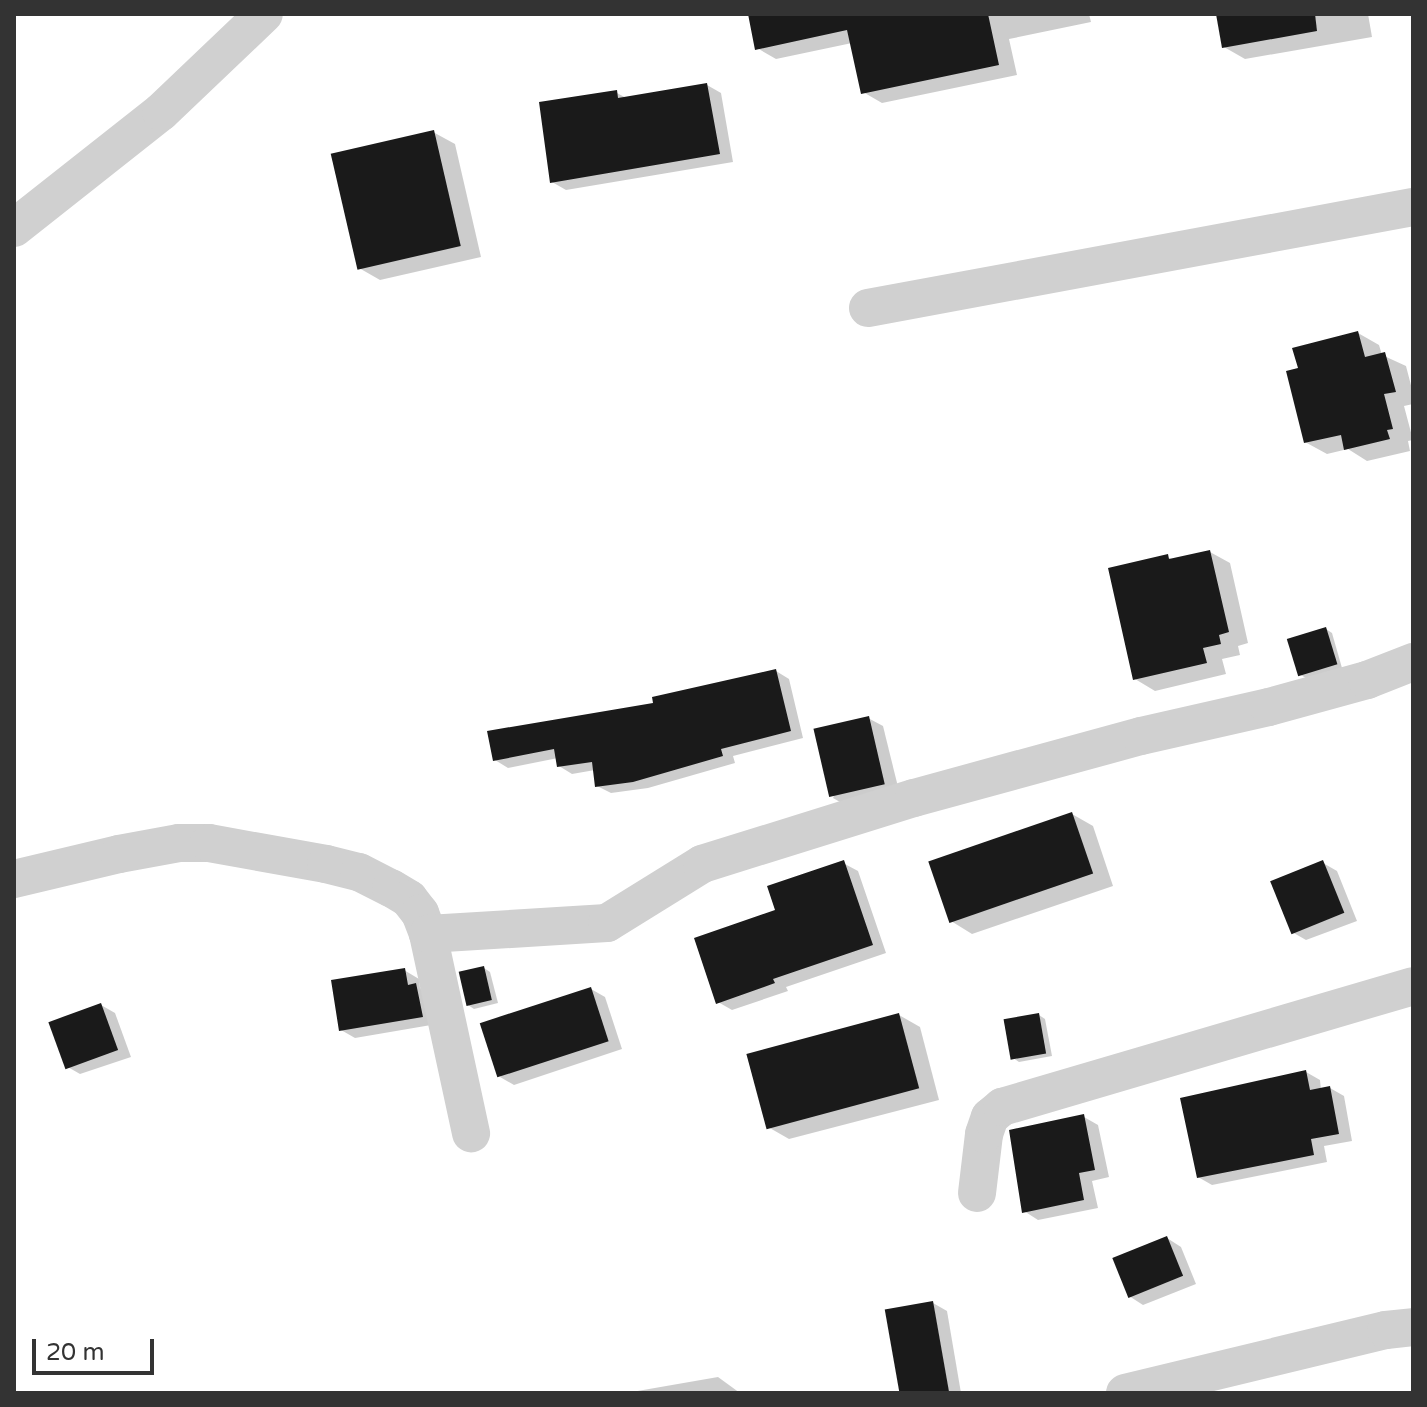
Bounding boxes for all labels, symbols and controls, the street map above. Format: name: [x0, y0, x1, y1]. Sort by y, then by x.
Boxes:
scale bar: [36, 1323, 158, 1373]
text: 20 m: [46, 1338, 104, 1367]

